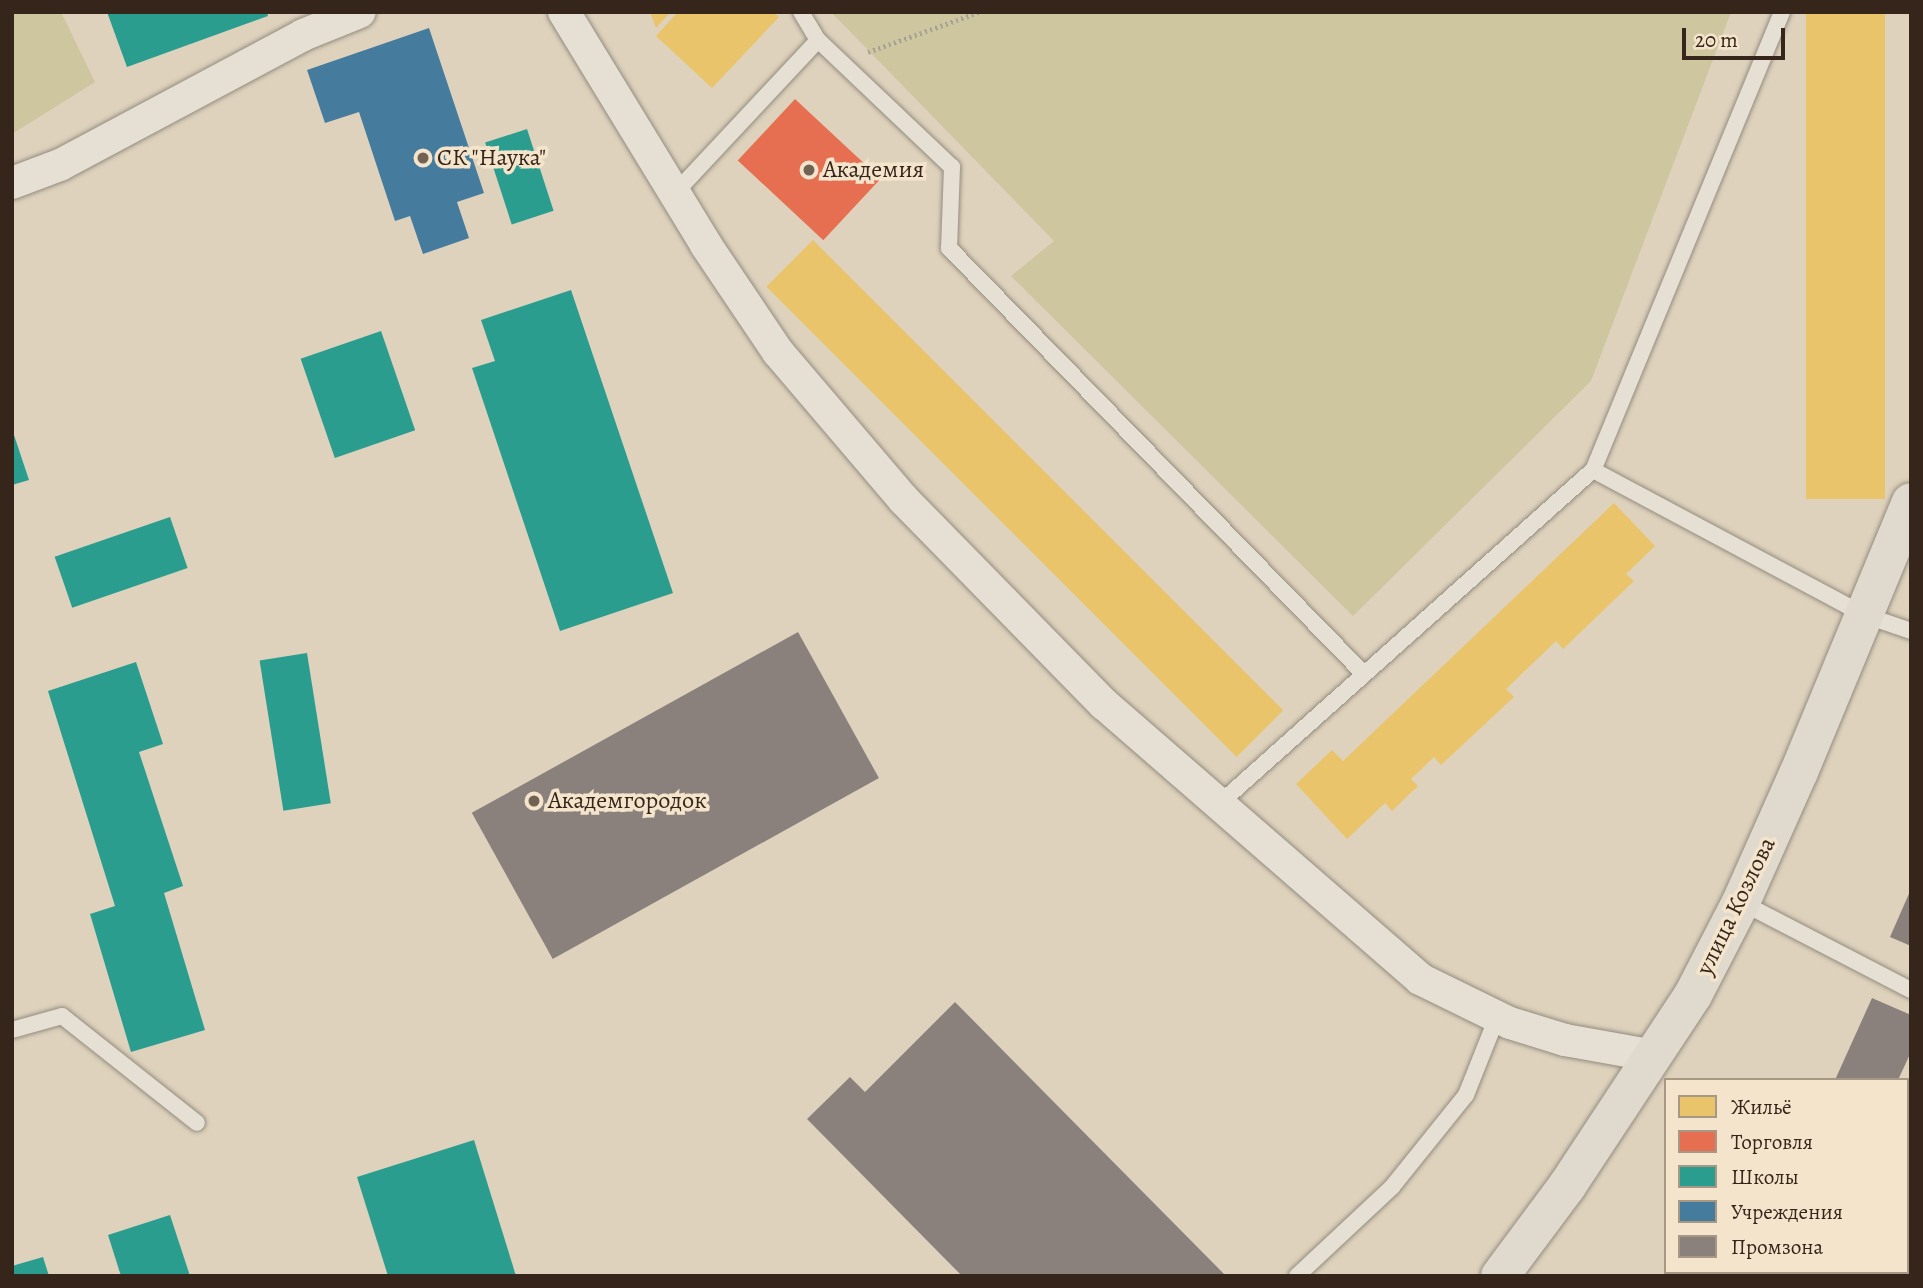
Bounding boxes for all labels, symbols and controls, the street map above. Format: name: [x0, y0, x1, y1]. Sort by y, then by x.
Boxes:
scale bar: [1685, 14, 1788, 58]
text: 20 m: [1695, 26, 1738, 54]
place label: СК "Наука": [437, 144, 547, 172]
marker: СК "Наука": [415, 150, 431, 166]
place label: Академия: [823, 156, 924, 184]
marker: Академия: [801, 162, 817, 178]
place label: Академгородок: [548, 787, 707, 815]
marker: Академгородок: [526, 793, 542, 809]
street label: улица Козлова: [1690, 832, 1782, 980]
legend: [1664, 1078, 1909, 1274]
text: Жильё: [1731, 1093, 1792, 1121]
text: Торговля: [1731, 1128, 1813, 1156]
text: Школы: [1731, 1163, 1799, 1191]
text: Учреждения: [1731, 1198, 1843, 1226]
text: Промзона: [1731, 1233, 1823, 1261]

